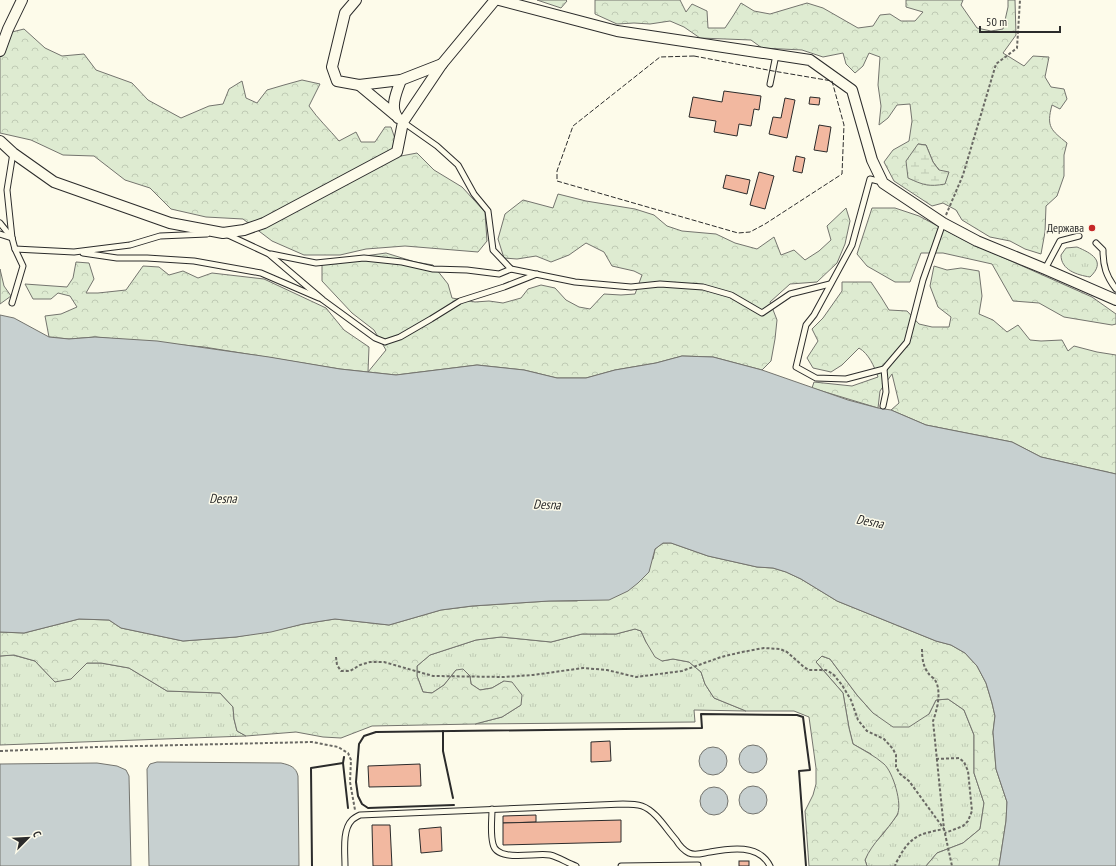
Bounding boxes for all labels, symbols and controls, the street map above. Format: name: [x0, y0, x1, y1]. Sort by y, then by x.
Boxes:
scale bar: [980, 8, 1060, 34]
text: 50 m: [986, 14, 1007, 29]
place label: Держава: [1047, 220, 1084, 235]
marker: Держава: [1087, 223, 1097, 233]
water label: Desna: [209, 490, 238, 507]
water label: Desna: [533, 496, 562, 514]
water label: Desna: [855, 511, 886, 533]
north arrow: [8, 818, 48, 858]
text: С: [30, 829, 45, 839]

